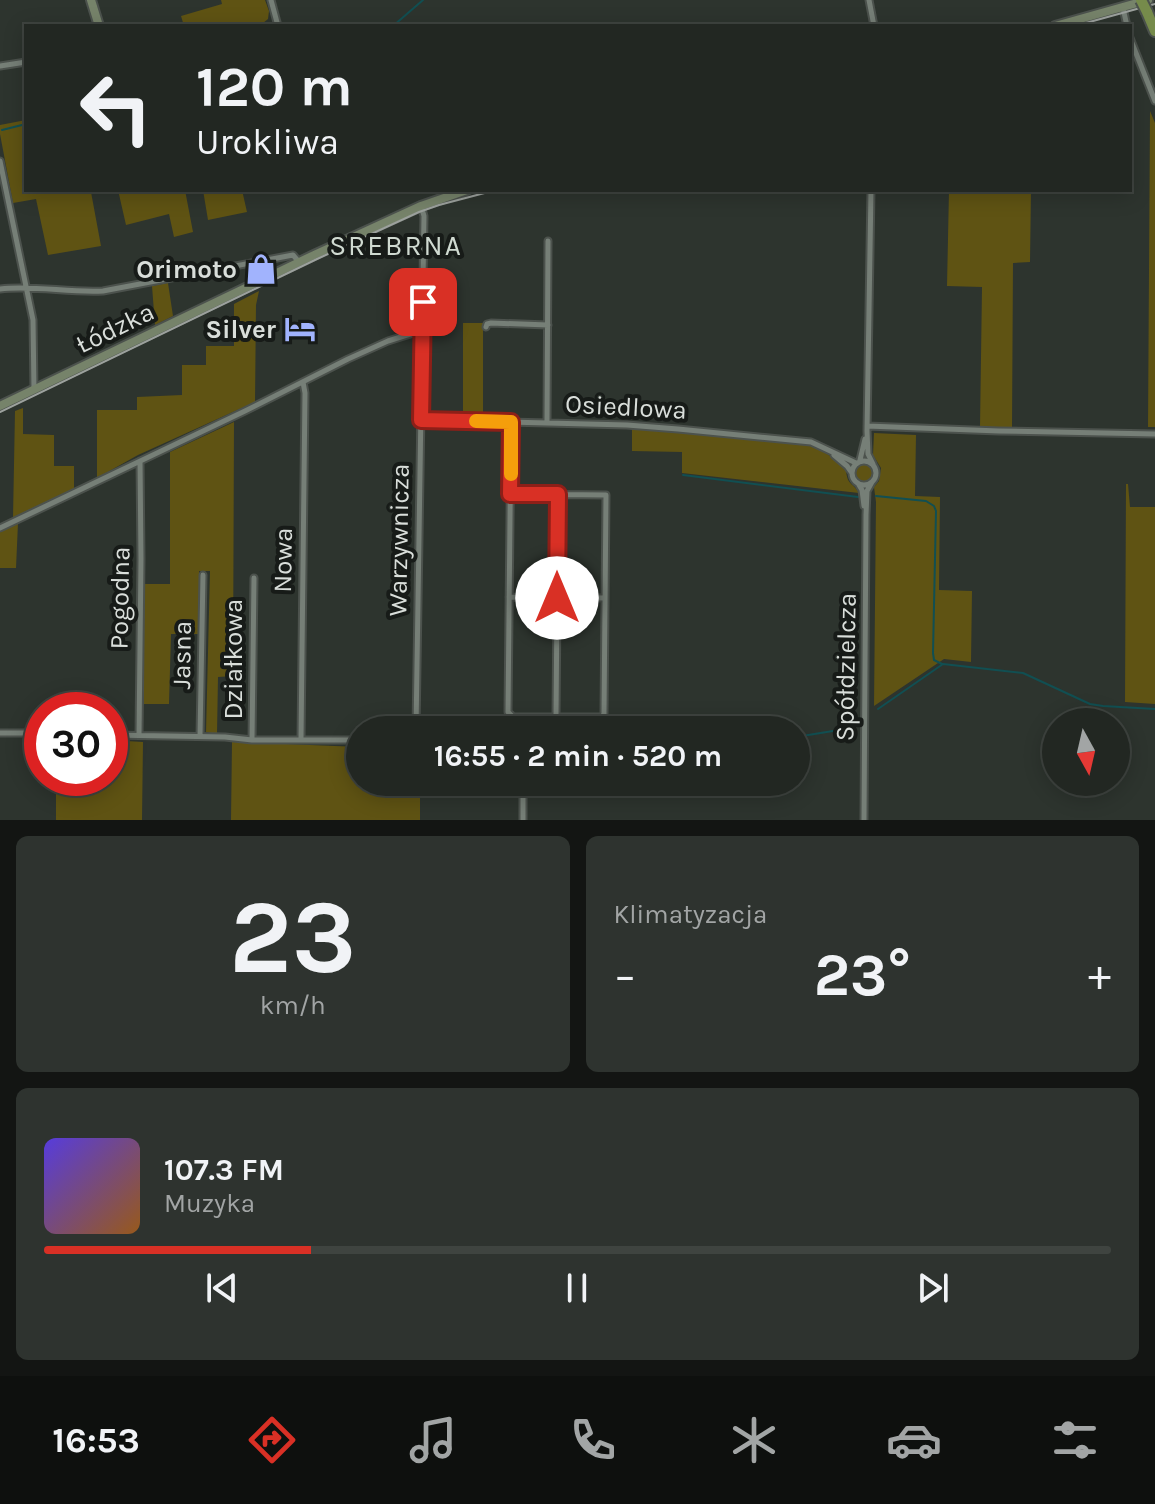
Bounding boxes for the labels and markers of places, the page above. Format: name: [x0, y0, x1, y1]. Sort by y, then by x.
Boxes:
shop icon: Orimoto: [244, 252, 278, 286]
place label: Orimoto: [136, 254, 237, 285]
pin: [389, 268, 457, 336]
hotel icon: Silver: [283, 312, 317, 346]
place label: Silver: [206, 314, 277, 345]

